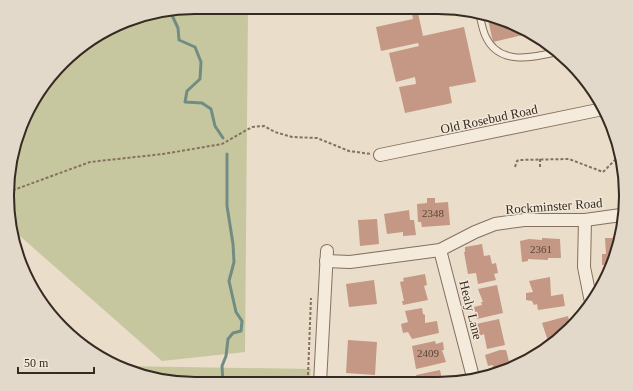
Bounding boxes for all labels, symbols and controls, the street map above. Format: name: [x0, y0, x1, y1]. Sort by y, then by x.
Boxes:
street label: Old Rosebud Road: [439, 101, 539, 137]
street label: Rockminster Road: [505, 195, 603, 217]
house number: 2348: [422, 207, 445, 219]
house number: 2361: [530, 243, 552, 255]
street label: Healy Lane: [456, 279, 486, 341]
house number: 2409: [417, 347, 440, 359]
scale bar: [18, 349, 94, 375]
text: 50 m: [24, 356, 49, 370]

